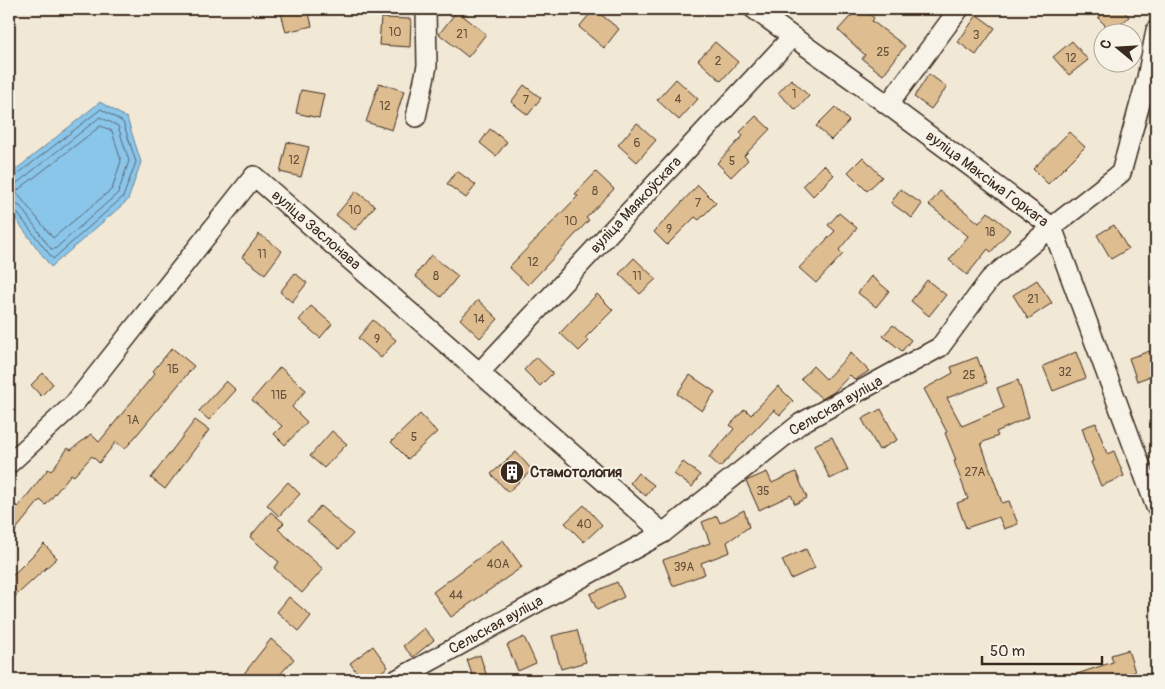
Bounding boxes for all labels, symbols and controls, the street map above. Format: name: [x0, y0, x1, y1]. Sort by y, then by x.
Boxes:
north arrow: [1092, 22, 1142, 72]
house number: 10: [389, 25, 401, 40]
house number: 21: [456, 27, 468, 42]
house number: 3: [973, 28, 980, 43]
text: С: [1097, 37, 1116, 51]
house number: 25: [876, 45, 890, 60]
house number: 12: [1065, 51, 1077, 66]
house number: 2: [715, 54, 722, 69]
house number: 1: [792, 87, 796, 102]
house number: 4: [675, 92, 682, 107]
house number: 7: [523, 93, 530, 108]
house number: 12: [379, 99, 391, 114]
street label: вуліца Максіма Горкага: [922, 127, 1052, 231]
house number: 6: [634, 136, 641, 151]
house number: 12: [288, 153, 300, 168]
street label: вуліца Маякоўскага: [586, 153, 686, 257]
house number: 5: [729, 154, 735, 169]
house number: 8: [592, 184, 598, 199]
street label: вуліца Заслонава: [267, 186, 365, 274]
house number: 7: [695, 196, 702, 211]
house number: 10: [349, 203, 361, 218]
house number: 10: [565, 214, 577, 229]
house number: 9: [666, 222, 672, 237]
house number: 18: [985, 225, 995, 240]
house number: 11: [257, 247, 267, 262]
house number: 12: [527, 255, 539, 270]
house number: 8: [433, 269, 439, 284]
house number: 11: [632, 269, 642, 284]
house number: 21: [1027, 292, 1039, 307]
house number: 14: [473, 312, 485, 327]
house number: 9: [374, 332, 380, 347]
house number: 1Б: [167, 362, 179, 377]
house number: 32: [1058, 365, 1072, 380]
house number: 25: [962, 368, 976, 383]
street label: Сельская вуліца: [786, 372, 886, 440]
house number: 11Б: [271, 388, 287, 403]
house number: 1А: [127, 413, 139, 428]
house number: 5: [411, 430, 417, 445]
building icon: Стамотология: [499, 459, 525, 485]
place label: Стамотология: [530, 463, 622, 482]
house number: 27А: [965, 465, 986, 480]
house number: 35: [756, 484, 770, 499]
house number: 40: [576, 517, 592, 532]
house number: 40А: [487, 557, 510, 572]
house number: 39А: [674, 560, 695, 575]
house number: 44: [449, 588, 463, 603]
street label: Сельская вуліца: [446, 591, 546, 659]
scale bar: [982, 634, 1102, 666]
text: 50 m: [990, 642, 1025, 661]

